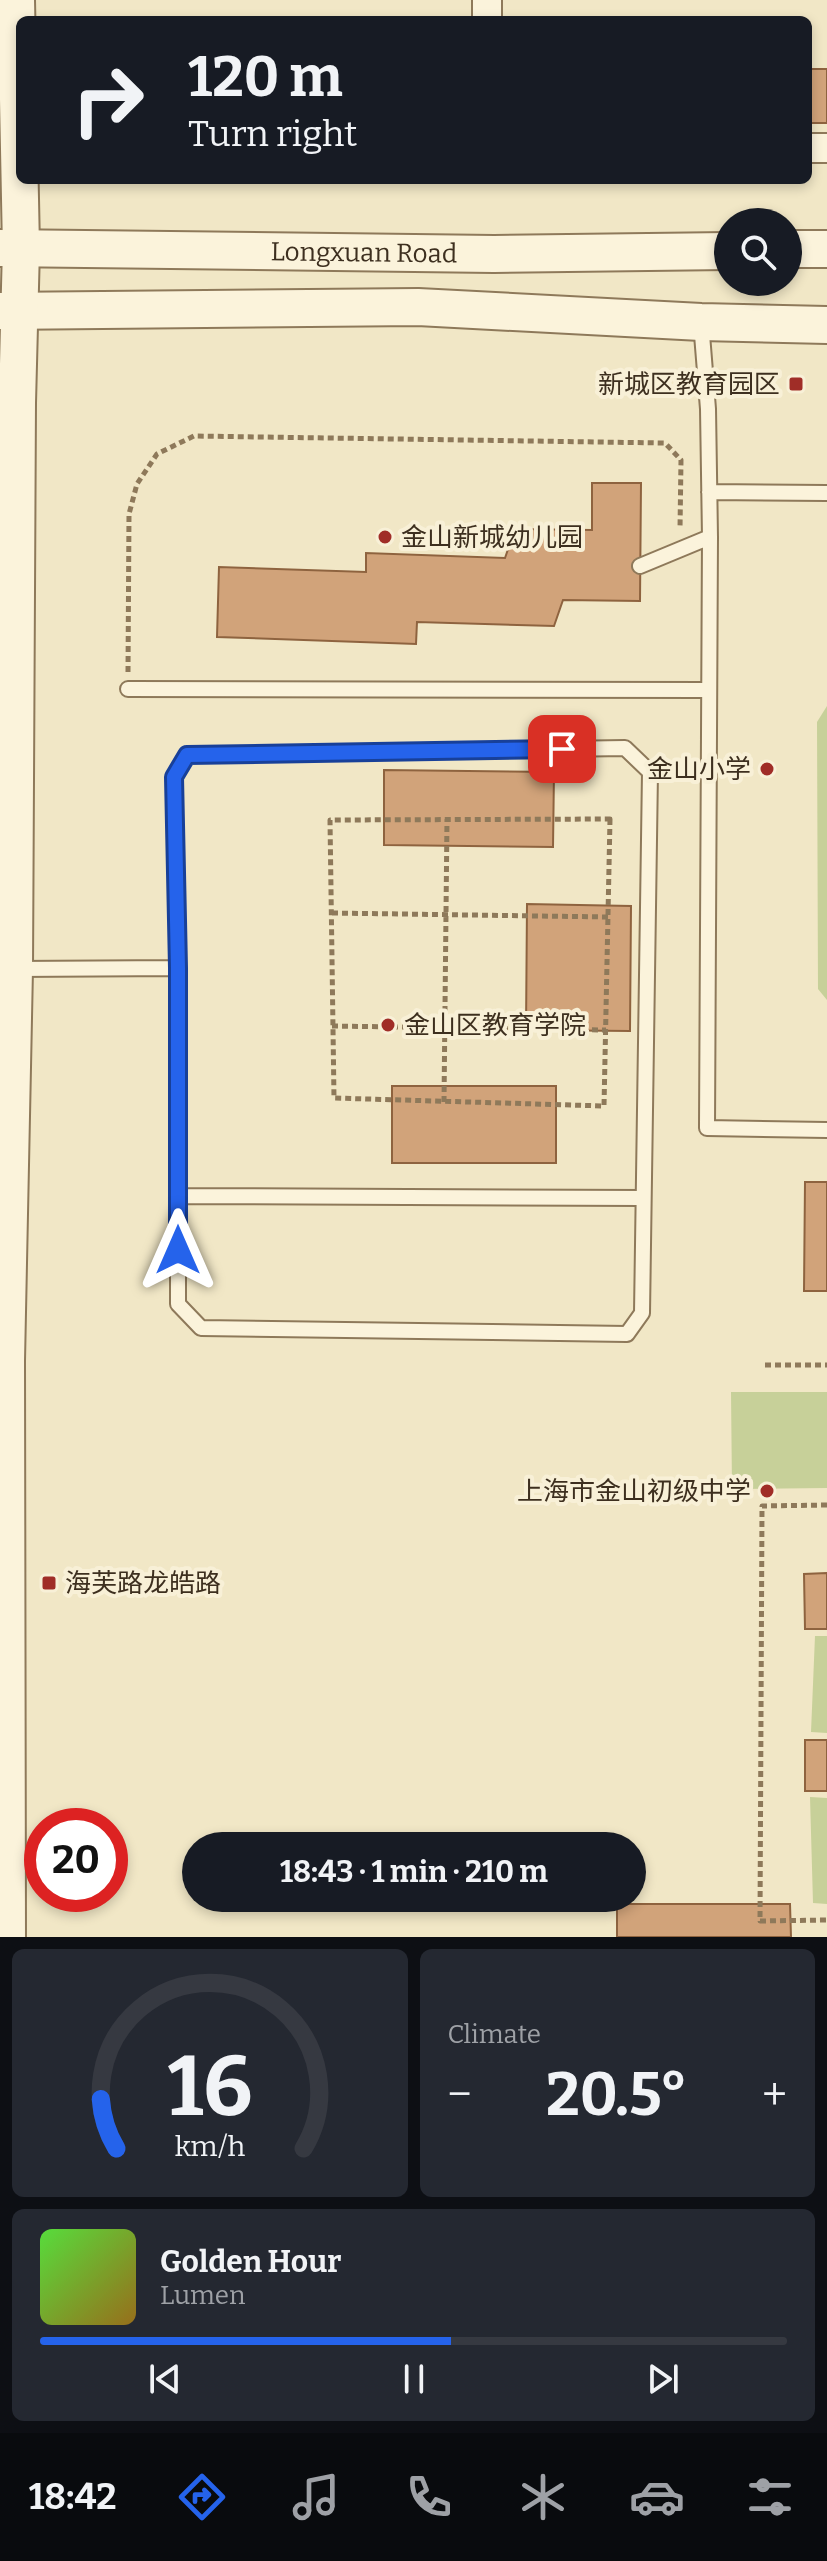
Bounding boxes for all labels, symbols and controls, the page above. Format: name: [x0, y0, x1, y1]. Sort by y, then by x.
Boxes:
text: 120 m: [188, 44, 343, 111]
icon: right: [56, 48, 160, 152]
text: Turn right: [188, 112, 357, 156]
map controls: [714, 208, 802, 296]
button: search: [714, 208, 802, 296]
street label: Longxuan Road: [270, 236, 457, 269]
place label: 新城区教育园区: [598, 369, 780, 400]
marker: 新城区教育园区: [787, 375, 805, 393]
place label: 金山新城幼儿园: [401, 522, 583, 553]
marker: 金山新城幼儿园: [376, 528, 394, 546]
pin: [528, 715, 596, 783]
icon: arrive: [540, 727, 584, 771]
place label: 金山小学: [647, 754, 751, 785]
marker: 金山小学: [758, 760, 776, 778]
place label: 金山区教育学院: [404, 1010, 586, 1041]
marker: 金山区教育学院: [379, 1016, 397, 1034]
position arrow: [136, 1208, 220, 1292]
place label: 上海市金山初级中学: [517, 1476, 751, 1507]
marker: 上海市金山初级中学: [758, 1482, 776, 1500]
place label: 海芙路龙皓路: [65, 1568, 221, 1599]
marker: 海芙路龙皓路: [40, 1574, 58, 1592]
speed limit sign: 20: [24, 1808, 128, 1912]
text: 18:43 · 1 min · 210 m: [280, 1854, 548, 1890]
text: Climate: [448, 2019, 541, 2050]
text: 16: [167, 2037, 252, 2137]
text: 20.5°: [546, 2059, 688, 2131]
text: −: [448, 2068, 472, 2121]
text: +: [762, 2068, 787, 2121]
text: km/h: [174, 2129, 245, 2164]
text: Golden Hour: [160, 2244, 341, 2280]
text: Lumen: [160, 2280, 246, 2311]
icon: previous: [143, 2357, 187, 2401]
icon: pause: [392, 2357, 436, 2401]
icon: next: [641, 2357, 685, 2401]
icon: directions: [174, 2469, 230, 2525]
icon: music: [288, 2469, 344, 2525]
icon: phone: [401, 2469, 457, 2525]
icon: climate: [515, 2469, 571, 2525]
icon: car: [629, 2469, 685, 2525]
icon: filters: [742, 2469, 798, 2525]
text: 18:42: [29, 2475, 117, 2519]

